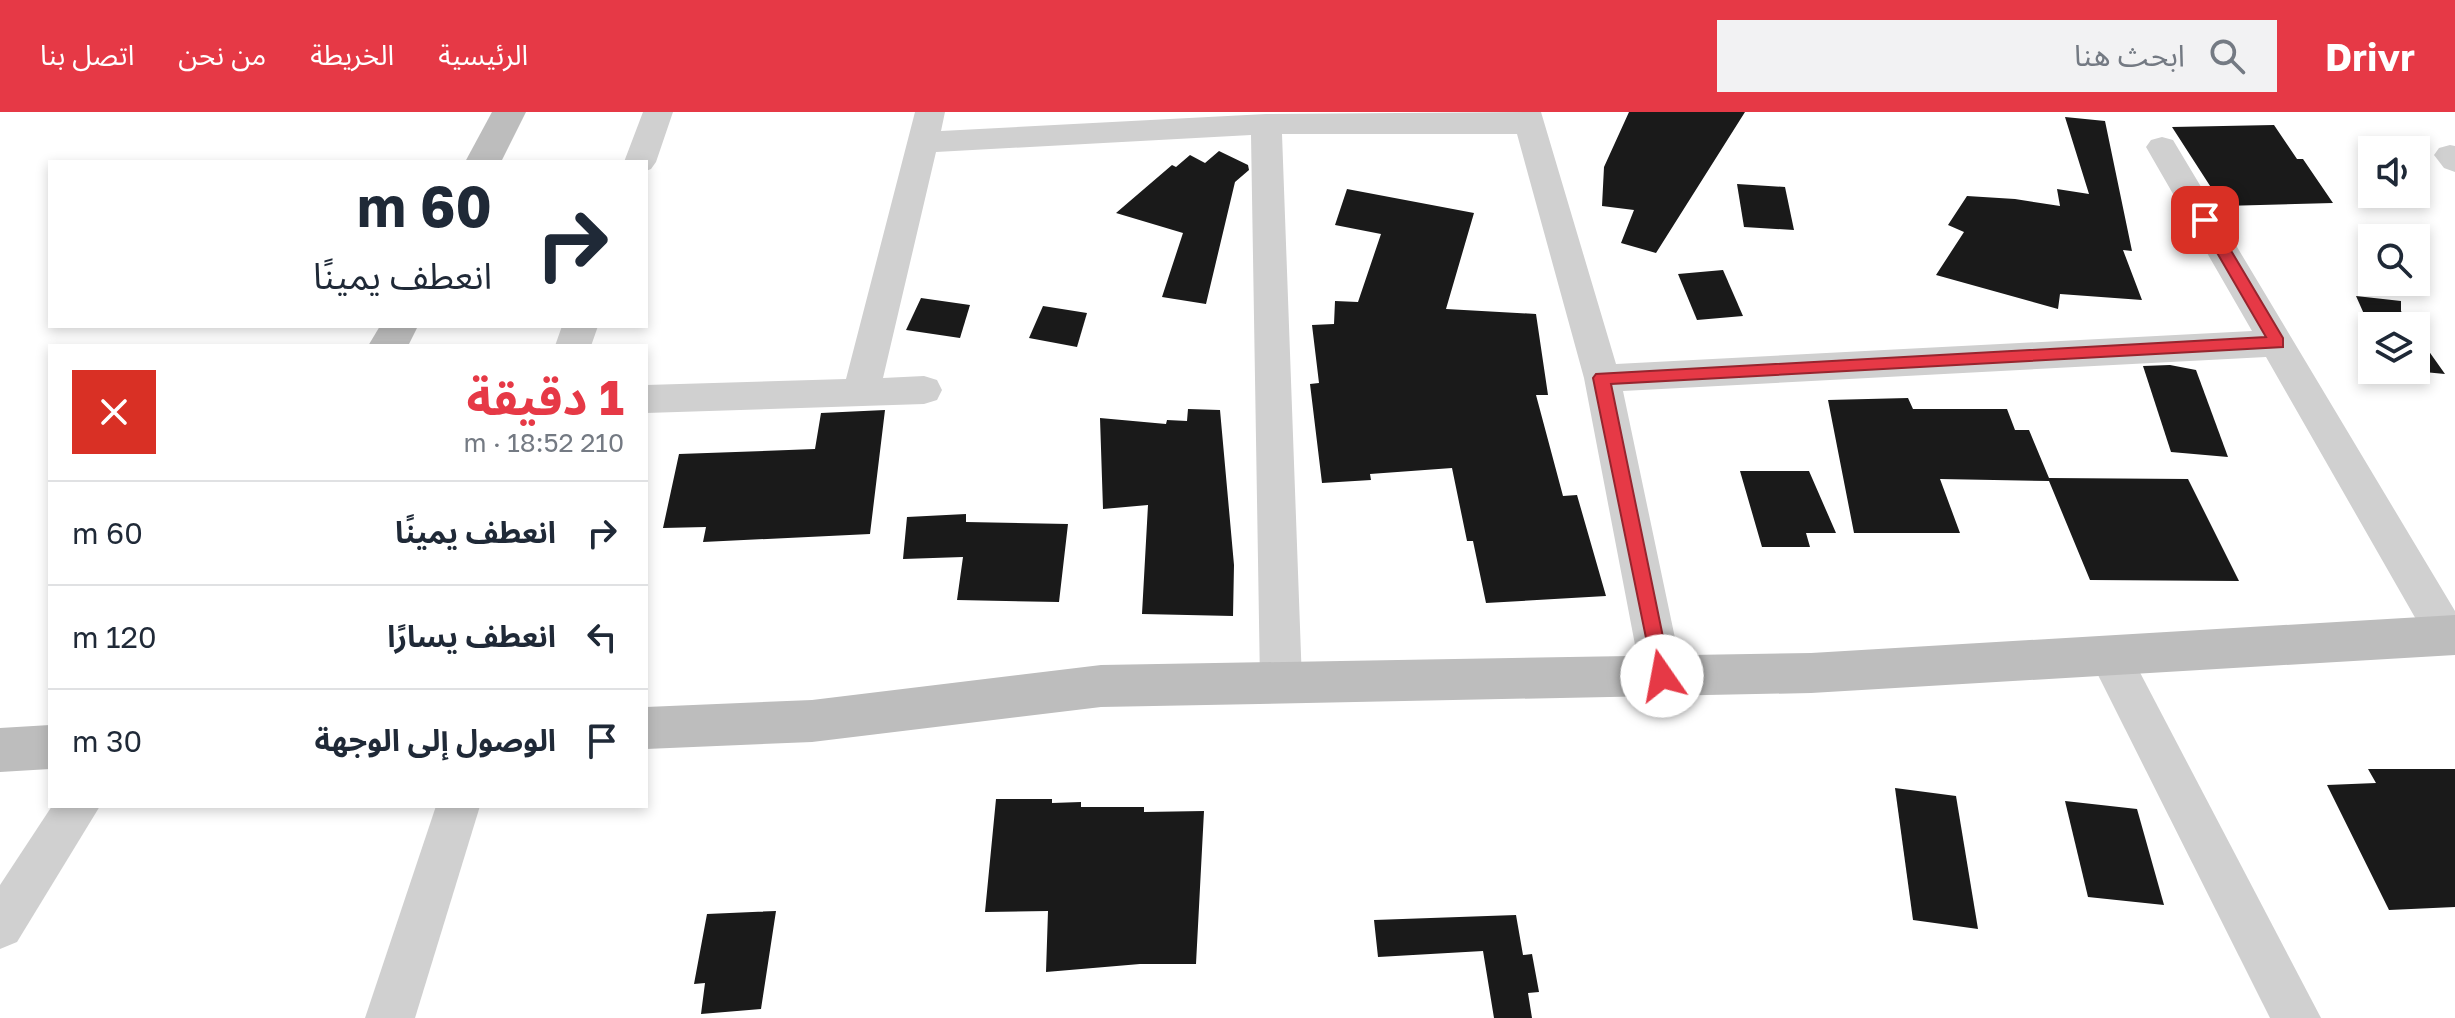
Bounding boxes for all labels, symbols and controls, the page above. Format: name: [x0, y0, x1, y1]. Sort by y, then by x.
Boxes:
search box: [1717, 20, 2277, 92]
icon: search: [2205, 34, 2249, 78]
text: Drivr: [2325, 34, 2415, 79]
text: ابحث هنا: [2074, 37, 2185, 73]
text: اتصل بنا: [40, 38, 134, 71]
text: من نحن: [178, 38, 266, 71]
text: الخريطة: [310, 38, 394, 71]
text: الرئيسية: [438, 38, 528, 71]
map controls: [2358, 136, 2430, 384]
button: sound: [2358, 136, 2430, 208]
text: 60 m: [357, 172, 492, 239]
pin: [2171, 186, 2239, 254]
icon: right: [520, 192, 624, 296]
icon: arrive: [2183, 198, 2227, 242]
button: search: [2358, 224, 2430, 296]
text: انعطف يمينًا: [313, 254, 492, 297]
button: layers: [2358, 312, 2430, 384]
text: 1 دقيقة: [466, 368, 624, 426]
button: close: [72, 370, 156, 454]
text: 210 m · 18:52: [463, 427, 624, 458]
icon: right: [580, 511, 624, 555]
text: انعطف يمينًا: [395, 514, 556, 550]
text: 60 m: [72, 515, 143, 551]
icon: left: [580, 615, 624, 659]
text: انعطف يسارًا: [387, 618, 556, 654]
text: 120 m: [72, 619, 157, 655]
position arrow: [1620, 634, 1704, 718]
icon: arrive: [580, 719, 624, 763]
text: الوصول إلى الوجهة: [314, 722, 556, 758]
text: 30 m: [72, 723, 142, 759]

